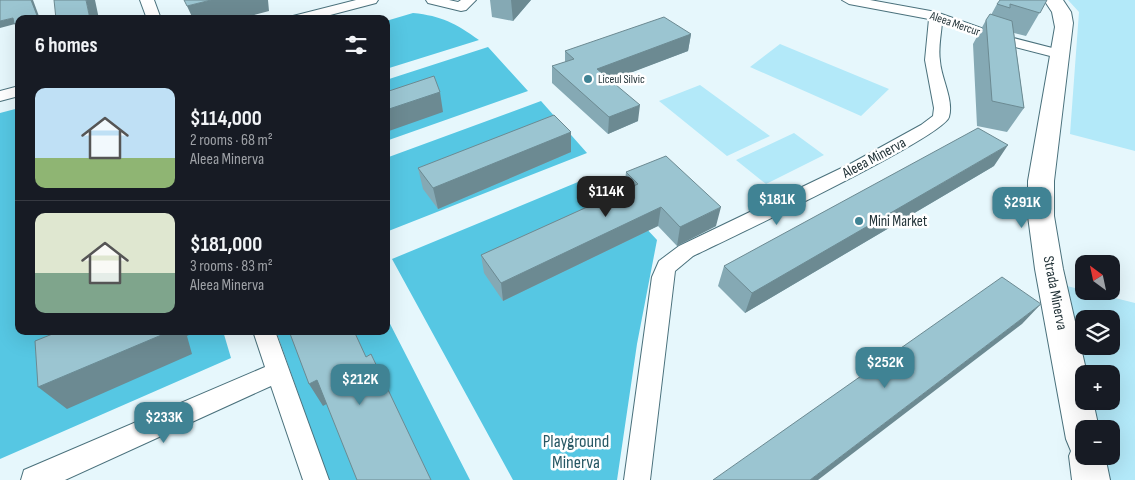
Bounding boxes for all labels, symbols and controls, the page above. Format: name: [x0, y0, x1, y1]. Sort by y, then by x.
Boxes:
street label: Aleea Mercur: [927, 8, 983, 40]
icon: filters: [342, 31, 370, 59]
text: 6 homes: [35, 33, 98, 58]
place label: Liceul Silvic: [598, 72, 645, 87]
marker: Liceul Silvic: [582, 73, 594, 85]
text: $114,000: [190, 106, 262, 131]
icon: home: [75, 108, 135, 168]
text: 2 rooms · 68 m²: [190, 131, 273, 150]
street label: Aleea Minerva: [838, 133, 909, 183]
text: Aleea Minerva: [190, 150, 264, 169]
pin: $114K: [571, 176, 641, 218]
text: $114K: [588, 182, 624, 201]
pin: $181K: [742, 184, 812, 226]
pin: $291K: [987, 186, 1057, 229]
text: $181K: [759, 190, 795, 209]
text: $291K: [1003, 193, 1041, 212]
place label: Mini Market: [869, 212, 928, 231]
marker: Mini Market: [853, 215, 865, 227]
text: $181,000: [190, 232, 262, 257]
icon: home: [75, 233, 135, 293]
street label: Strada Minerva: [1039, 254, 1072, 332]
north arrow: [1075, 255, 1120, 300]
map controls: [1075, 255, 1120, 465]
text: 3 rooms · 83 m²: [190, 257, 273, 276]
text: Aleea Minerva: [190, 276, 264, 295]
button: layers: [1075, 310, 1120, 355]
pin: $252K: [850, 346, 920, 389]
text: $252K: [866, 353, 904, 372]
pin: $212K: [325, 364, 395, 406]
button: +: [1075, 365, 1120, 410]
text: $212K: [342, 370, 378, 389]
pin: $233K: [129, 402, 199, 444]
text: $233K: [145, 408, 183, 427]
button: −: [1075, 420, 1120, 465]
park label: Playground Minerva: [543, 431, 609, 473]

